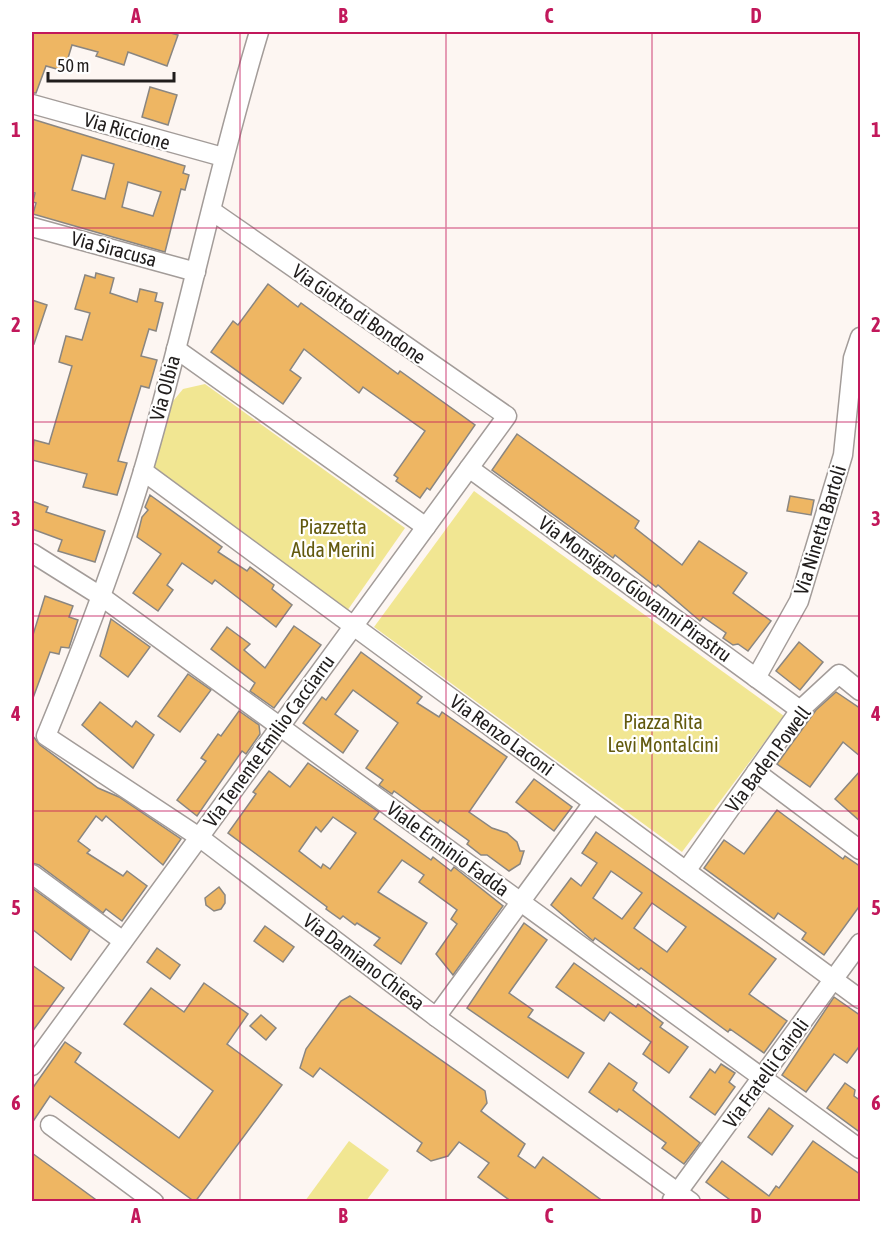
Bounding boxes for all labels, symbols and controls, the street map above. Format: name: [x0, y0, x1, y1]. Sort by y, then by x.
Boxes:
text: A: [130, 4, 141, 27]
text: B: [338, 4, 348, 27]
text: C: [545, 4, 554, 27]
text: D: [750, 4, 762, 27]
scale bar: [48, 45, 174, 83]
text: 50 m: [57, 55, 89, 76]
street label: Via Riccione: [81, 107, 173, 154]
text: 1: [11, 118, 21, 141]
text: 1: [871, 118, 881, 141]
street label: Via Siracusa: [69, 226, 159, 271]
street label: Via Giotto di Bondone: [288, 259, 430, 368]
text: 2: [11, 313, 21, 336]
text: 2: [871, 313, 881, 336]
street label: Via Olbia: [145, 353, 184, 423]
street label: Via Ninetta Bartoli: [789, 462, 850, 598]
text: 3: [11, 507, 21, 530]
text: 3: [871, 507, 881, 530]
street label: Via Monsignor Giovanni Pirastru: [534, 511, 736, 666]
park label: Piazzetta Alda Merini: [291, 515, 375, 561]
street label: Via Tenente Emilio Cacciarru: [198, 650, 339, 831]
street label: Via Renzo Laconi: [446, 689, 559, 780]
street label: Via Baden Powell: [720, 701, 815, 816]
text: 4: [10, 702, 21, 725]
text: 4: [870, 702, 881, 725]
park label: Piazza Rita Levi Montalcini: [607, 710, 719, 756]
street label: Viale Erminio Fadda: [383, 796, 514, 901]
text: 5: [11, 896, 21, 919]
text: 5: [871, 896, 881, 919]
street label: Via Damiano Chiesa: [299, 909, 429, 1015]
street label: Via Fratelli Cairoli: [718, 1014, 813, 1132]
text: 6: [11, 1091, 21, 1114]
text: 6: [871, 1091, 881, 1114]
text: A: [130, 1204, 141, 1227]
text: B: [338, 1204, 348, 1227]
text: C: [545, 1204, 554, 1227]
text: D: [750, 1204, 762, 1227]

